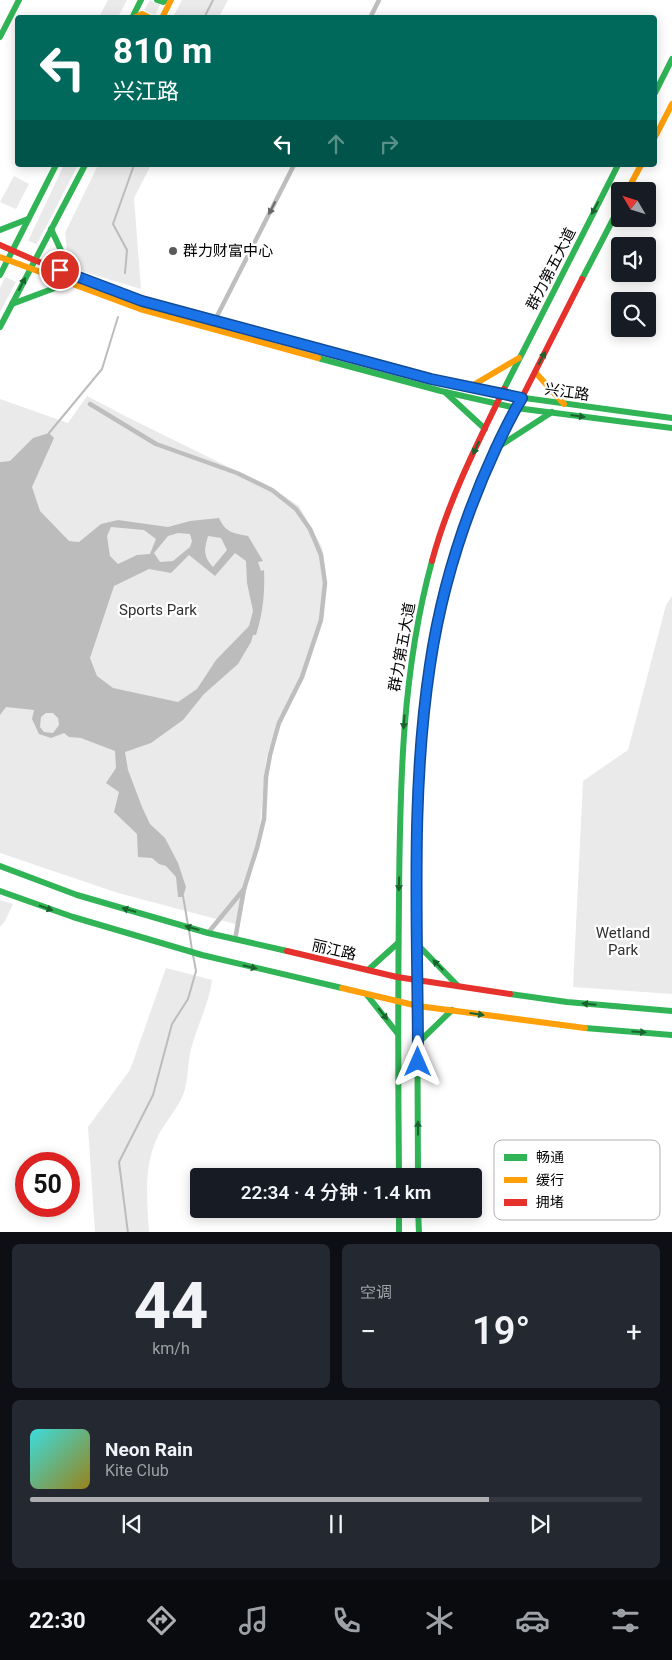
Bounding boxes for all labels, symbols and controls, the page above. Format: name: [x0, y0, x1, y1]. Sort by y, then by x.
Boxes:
text: 810 m: [113, 31, 212, 72]
icon: left: [30, 35, 95, 100]
text: 兴江路: [113, 79, 179, 104]
icon: left: [269, 130, 297, 158]
icon: ahead: [322, 130, 350, 158]
icon: right: [375, 130, 403, 158]
north arrow: [611, 182, 656, 228]
map controls: [611, 182, 656, 337]
one-way arrow: [268, 201, 276, 216]
one-way arrow: [591, 201, 599, 215]
street label: 群力第五大道: [523, 225, 579, 313]
button: sound: [611, 237, 656, 282]
place label: 群力财富中心: [183, 242, 273, 260]
marker: 群力财富中心: [167, 245, 179, 257]
pin: [39, 249, 81, 291]
icon: arrive: [46, 256, 74, 284]
one-way arrow: [19, 277, 27, 291]
button: search: [611, 292, 656, 337]
one-way arrow: [538, 350, 546, 365]
street label: 兴江路: [543, 380, 591, 404]
one-way arrow: [570, 412, 586, 420]
one-way arrow: [472, 441, 480, 455]
park label: Sports Park: [119, 601, 197, 619]
street label: 群力第五大道: [385, 601, 419, 693]
one-way arrow: [399, 714, 407, 730]
one-way arrow: [395, 876, 403, 892]
one-way arrow: [39, 904, 54, 912]
one-way arrow: [121, 906, 136, 914]
one-way arrow: [184, 924, 199, 932]
park label: Wetland Park: [596, 924, 650, 959]
street label: 丽江路: [310, 936, 358, 964]
one-way arrow: [432, 959, 444, 971]
one-way arrow: [242, 963, 257, 971]
one-way arrow: [580, 1000, 596, 1008]
one-way arrow: [377, 1008, 388, 1021]
one-way arrow: [469, 1010, 485, 1018]
one-way arrow: [631, 1028, 647, 1036]
position arrow: [391, 1035, 443, 1087]
one-way arrow: [414, 1119, 422, 1135]
legend: [494, 1140, 660, 1220]
text: 畅通: [536, 1149, 564, 1165]
speed limit sign: 50: [15, 1152, 80, 1217]
text: 缓行: [536, 1172, 564, 1188]
text: 22:34 · 4 分钟 · 1.4 km: [241, 1181, 431, 1204]
text: 拥堵: [536, 1194, 564, 1210]
text: 44: [134, 1268, 208, 1344]
text: 空调: [360, 1283, 392, 1302]
text: 19°: [472, 1309, 530, 1353]
text: −: [360, 1315, 376, 1348]
text: +: [626, 1315, 642, 1348]
text: km/h: [152, 1339, 190, 1358]
text: Neon Rain: [105, 1438, 193, 1461]
text: Kite Club: [105, 1461, 169, 1480]
icon: previous: [118, 1510, 146, 1538]
icon: pause: [322, 1510, 350, 1538]
icon: next: [526, 1510, 554, 1538]
icon: directions: [144, 1603, 179, 1638]
icon: music: [236, 1603, 271, 1638]
icon: phone: [329, 1603, 364, 1638]
icon: climate: [422, 1603, 457, 1638]
icon: car: [515, 1603, 550, 1638]
icon: filters: [608, 1603, 643, 1638]
text: 22:30: [29, 1608, 86, 1633]

